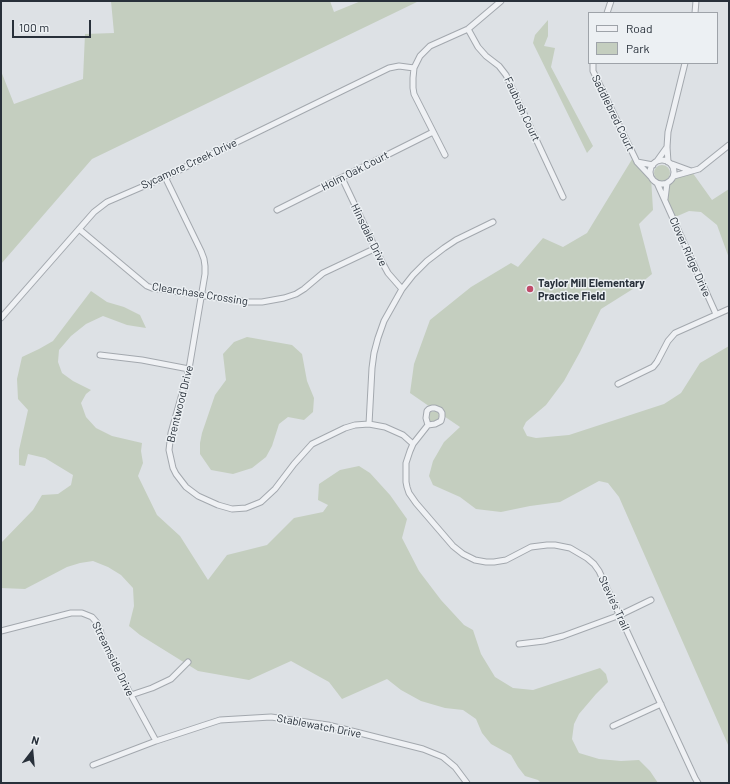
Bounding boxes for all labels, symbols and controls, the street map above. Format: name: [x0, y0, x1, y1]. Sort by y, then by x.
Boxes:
scale bar: [14, 12, 93, 38]
legend: [588, 12, 718, 64]
text: 100 m: [19, 20, 49, 34]
text: Road: [626, 21, 653, 35]
text: Park: [626, 41, 650, 55]
street label: Saddlebred Court: [589, 73, 637, 153]
street label: Faubush Court: [501, 75, 543, 143]
street label: Sycamore Creek Drive: [139, 136, 239, 192]
street label: Holm Oak Court: [319, 148, 391, 194]
street label: Hinsdale Drive: [348, 202, 390, 268]
street label: Clover Ridge Drive: [666, 215, 714, 299]
place label: Taylor Mill Elementary Practice Field: [538, 276, 645, 302]
street label: Clearchase Crossing: [151, 280, 249, 308]
marker: Taylor Mill Elementary Practice Field: [525, 284, 535, 294]
street label: Brentwood Drive: [164, 364, 196, 444]
street label: Stevie’s Trail: [596, 574, 632, 632]
street label: Streamside Drive: [89, 619, 137, 699]
street label: Stablewatch Drive: [276, 711, 362, 741]
north arrow: [12, 732, 52, 772]
text: N: [30, 733, 41, 747]

